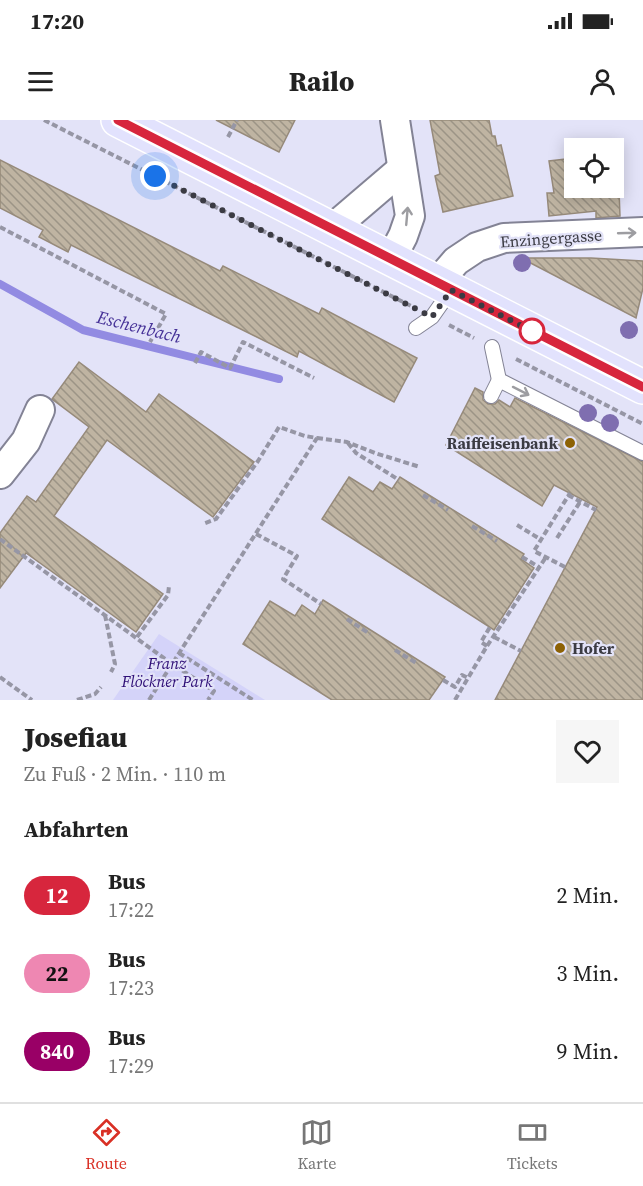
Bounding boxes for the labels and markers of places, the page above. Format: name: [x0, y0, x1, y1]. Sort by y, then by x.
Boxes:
unlabelled marker: [519, 318, 545, 344]
place label: Raiffeisenbank: [447, 432, 558, 454]
marker: Raiffeisenbank: [563, 436, 577, 450]
place label: Hofer: [572, 637, 615, 659]
marker: Hofer: [553, 641, 567, 655]

